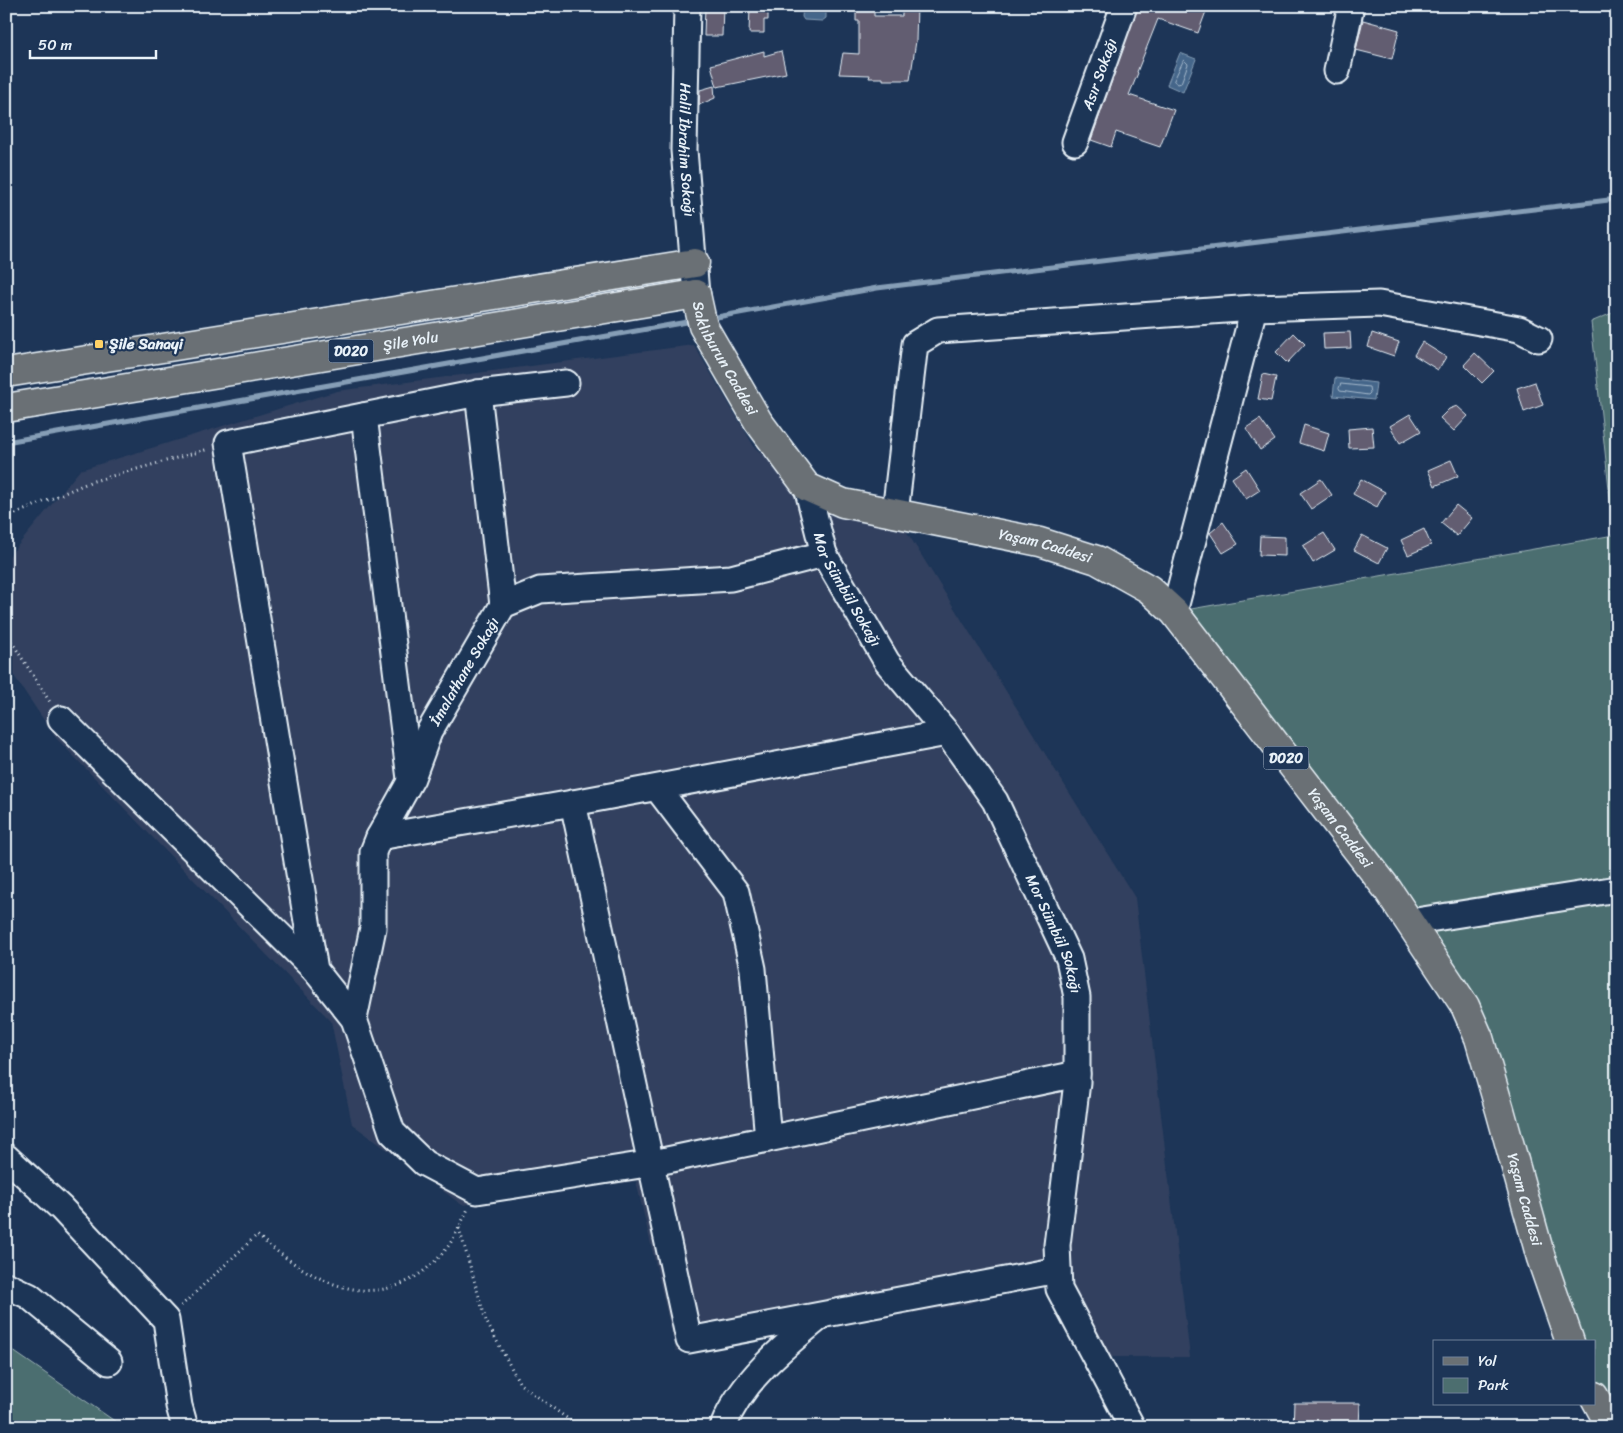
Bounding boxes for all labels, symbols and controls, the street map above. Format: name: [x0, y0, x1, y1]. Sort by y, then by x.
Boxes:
scale bar: [30, 28, 156, 60]
text: 50 m: [38, 32, 73, 58]
street label: Asır Sokağı: [1074, 34, 1124, 115]
street label: Halil İbrahim Sokağı: [671, 83, 703, 218]
street label: Saklıburun Caddesi: [685, 299, 766, 421]
street label: Şile Yolu: [381, 324, 440, 359]
place label: Şile Sanayi: [108, 331, 184, 357]
marker: Şile Sanayi: [93, 338, 105, 350]
road number: D020: [328, 340, 374, 362]
street label: Yaşam Caddesi: [997, 521, 1096, 571]
street label: Mor Sümbül Sokağı: [806, 530, 888, 652]
street label: İmalathane Sokağı: [422, 612, 506, 732]
road number: D020: [1264, 746, 1308, 770]
street label: Yaşam Caddesi: [1301, 782, 1380, 875]
street label: Mor Sümbül Sokağı: [1018, 870, 1089, 996]
street label: Yaşam Caddesi: [1499, 1150, 1550, 1250]
legend: [1433, 1340, 1596, 1406]
text: Yol: [1478, 1348, 1497, 1374]
text: Park: [1478, 1372, 1509, 1398]

